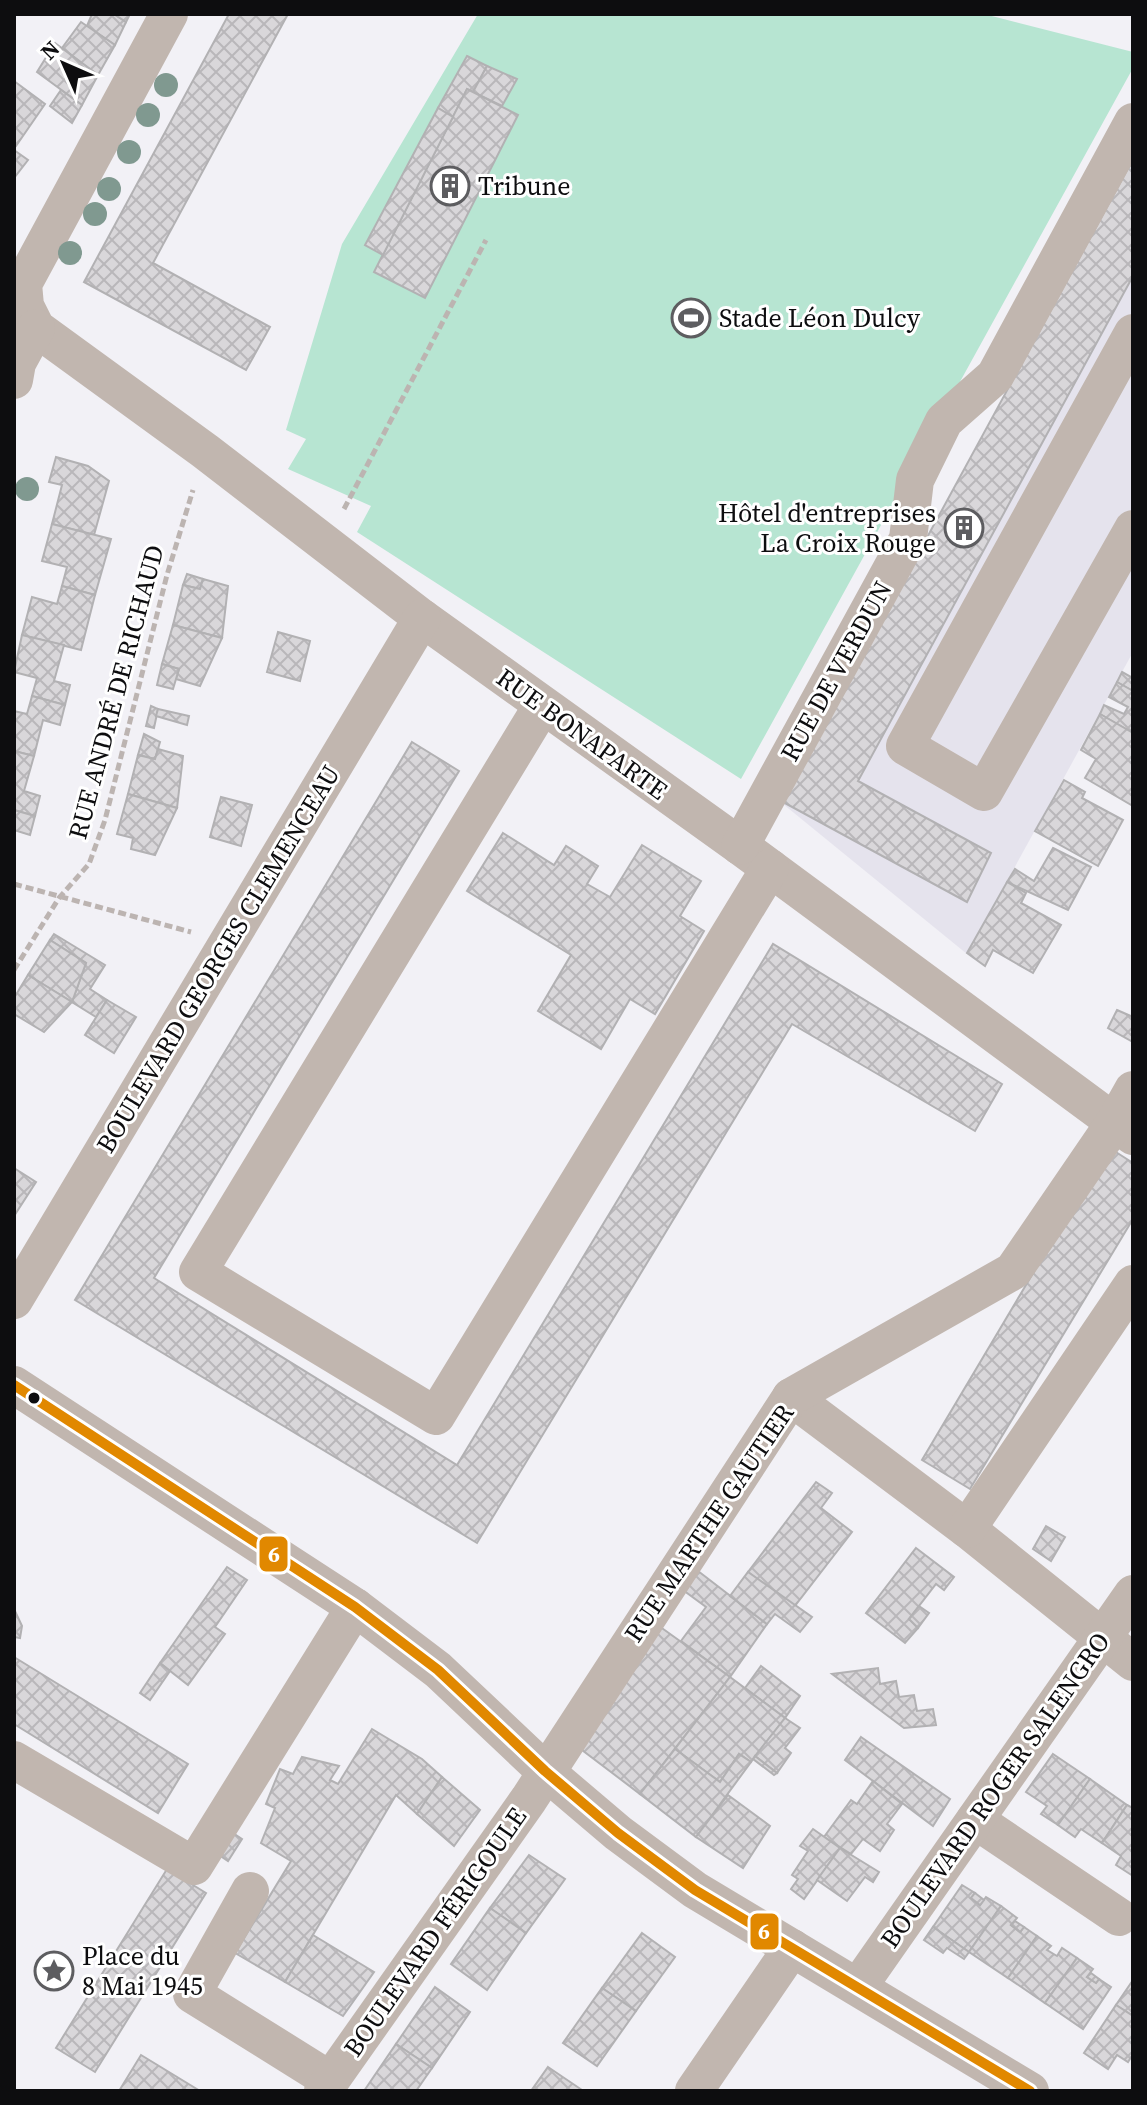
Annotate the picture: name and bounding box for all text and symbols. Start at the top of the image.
north arrow [24,24,104,104]
text: N [34,34,66,66]
building icon: Tribune [429,165,471,207]
place label: Tribune [478,168,571,204]
sports icon: Stade Léon Dulcy [670,297,712,339]
place label: Stade Léon Dulcy [719,300,921,336]
place label: Hôtel d'entreprises La Croix Rouge [718,495,936,561]
building icon: Hôtel d'entreprises La Croix Rouge [943,507,985,549]
street label: RUE ANDRÉ DE RICHAUD [59,541,173,843]
street label: RUE DE VERDUN [772,575,900,767]
street label: RUE BONAPARTE [489,660,675,808]
street label: BOULEVARD GEORGES CLEMENCEAU [88,758,348,1160]
unlabelled marker [26,1390,42,1406]
street label: RUE MARTHE GAUTIER [616,1397,802,1649]
line badge: 6 [258,1535,289,1573]
text: 6 [268,1539,280,1569]
street label: BOULEVARD ROGER SALENGRO [872,1625,1118,1955]
street label: BOULEVARD FÉRIGOULE [335,1800,535,2064]
line badge: 6 [749,1912,780,1951]
text: 6 [758,1916,770,1946]
place label: Place du 8 Mai 1945 [82,1938,203,2004]
place icon: Place du 8 Mai 1945 [33,1950,75,1992]

